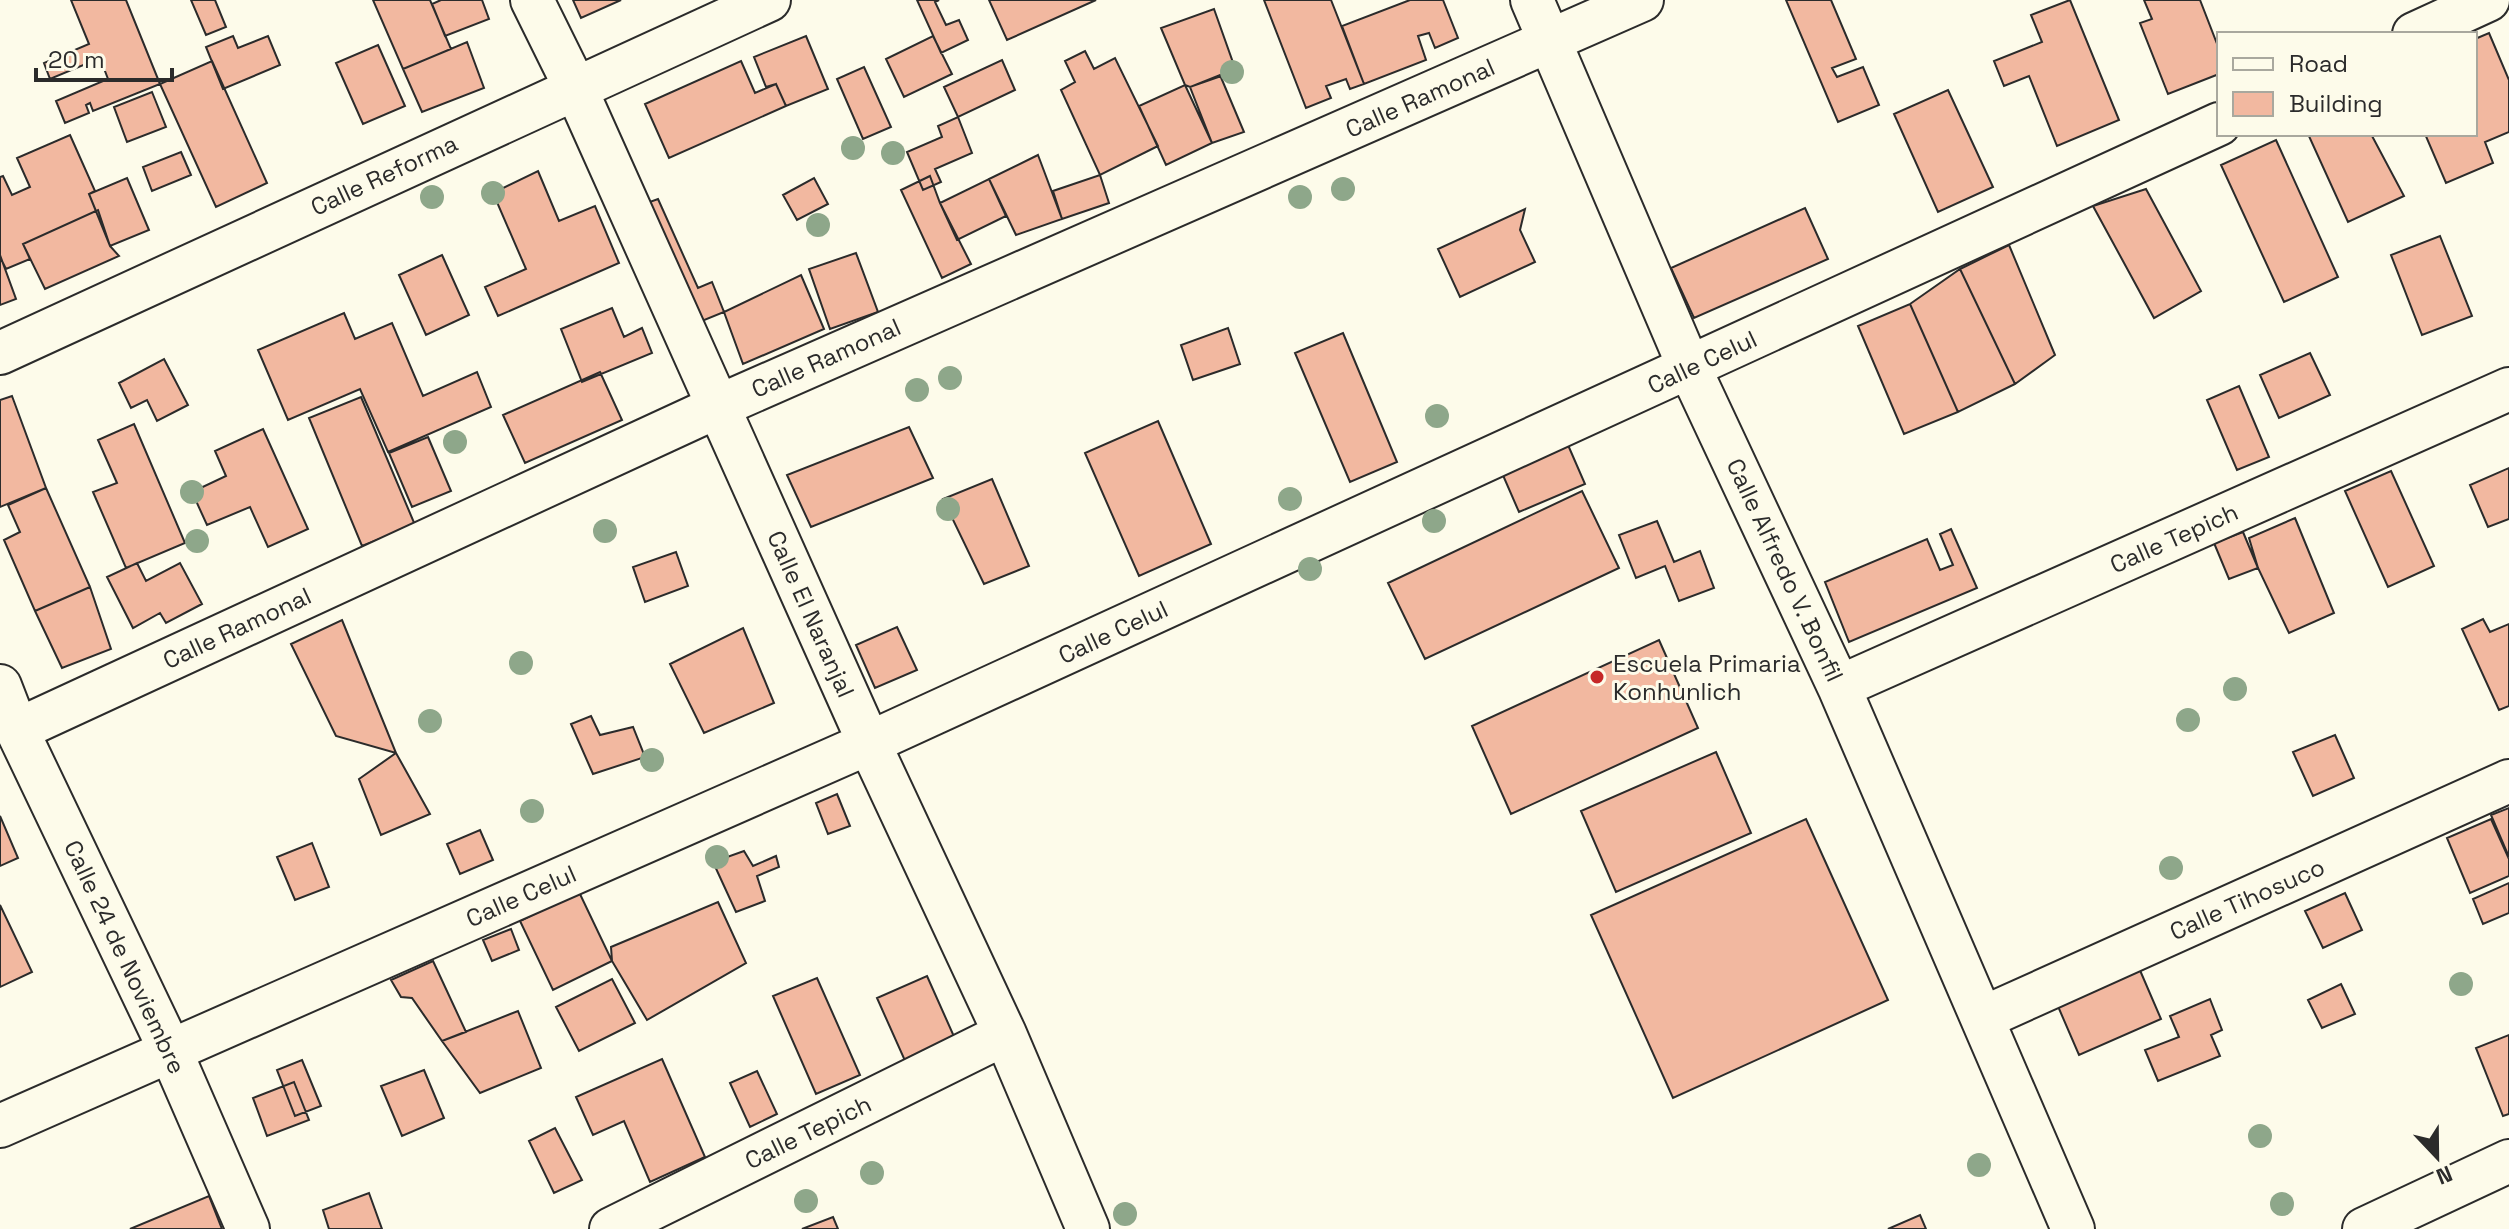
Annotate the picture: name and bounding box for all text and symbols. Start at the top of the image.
scale bar [36,32,172,82]
legend [2217,32,2477,136]
text: 20 m [48,44,105,75]
text: Road [2289,48,2348,79]
street label: Calle Ramonal [1341,51,1499,145]
text: Building [2289,88,2383,119]
street label: Calle Reforma [306,127,463,223]
street label: Calle Ramonal [747,311,905,405]
street label: Calle Celul [1642,323,1762,401]
street label: Calle Alfredo V. Bonfil [1720,453,1850,687]
street label: Calle Tepich [2105,496,2243,580]
street label: Calle El Naranjal [760,526,862,702]
street label: Calle Ramonal [158,580,316,676]
street label: Calle Celul [1053,593,1173,671]
place label: Escuela Primaria Konhunlich [1613,648,1801,707]
marker: Escuela Primaria Konhunlich [1588,668,1606,686]
street label: Calle 24 de Noviembre [57,835,193,1079]
street label: Calle Tihosuco [2165,851,2329,947]
street label: Calle Celul [461,858,581,934]
street label: Calle Tepich [740,1088,876,1176]
north arrow [2397,1117,2477,1197]
text: N [2432,1160,2457,1191]

